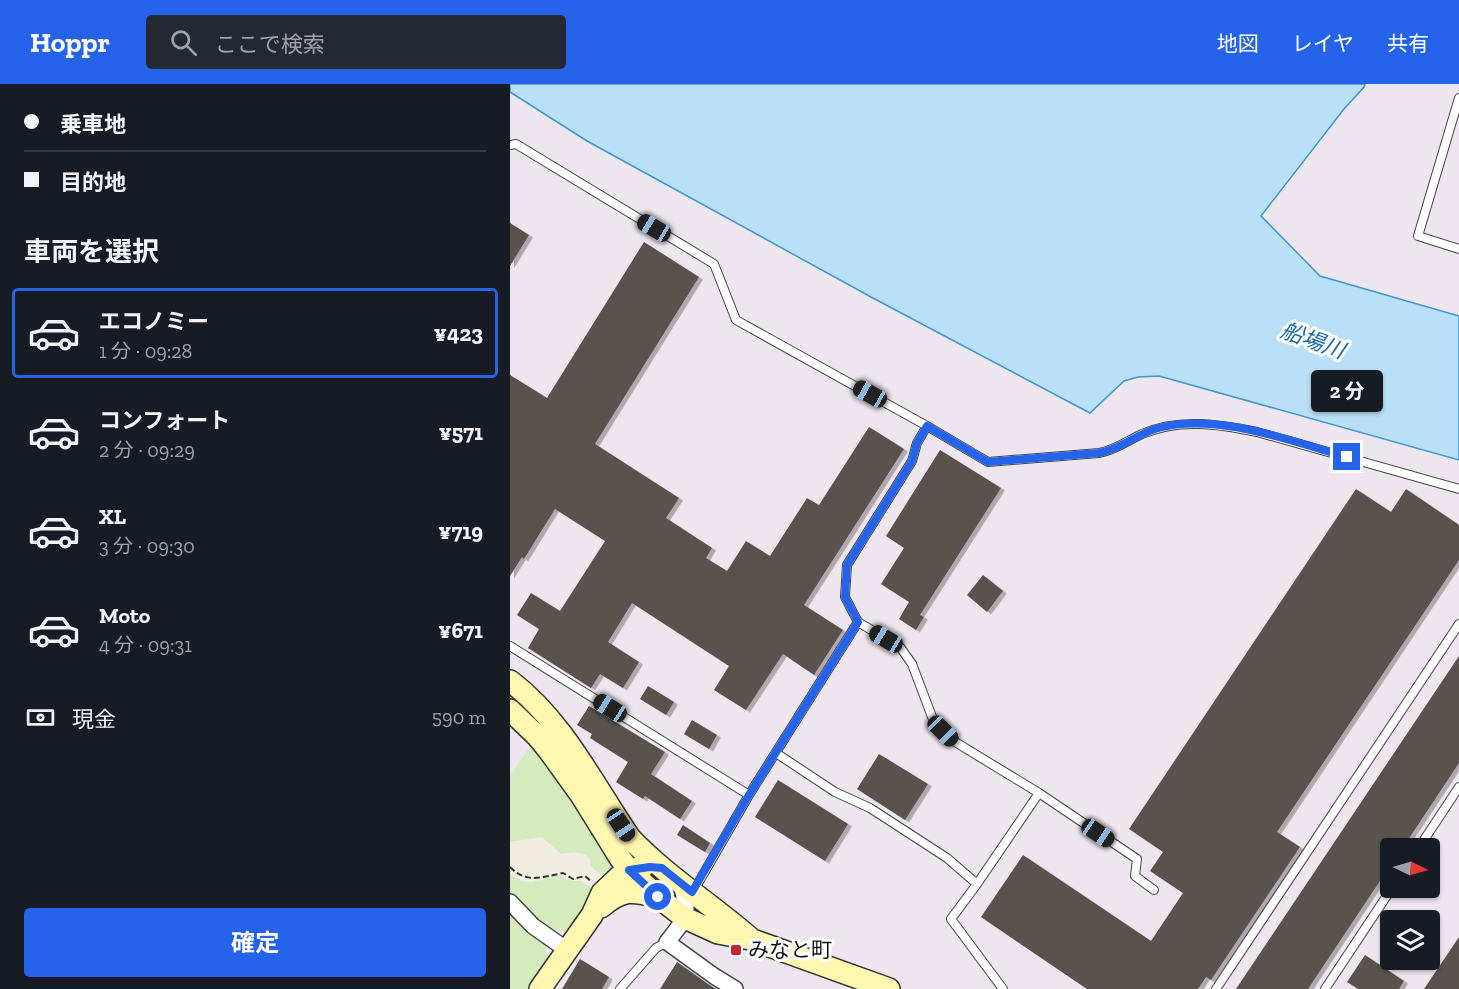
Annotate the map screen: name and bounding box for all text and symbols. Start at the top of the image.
search box [146,15,566,69]
text: Hoppr [30,26,110,59]
icon: search [167,26,200,59]
text: ここで検索 [215,31,325,58]
text: 地図 [1217,31,1259,56]
text: レイヤ [1292,31,1354,56]
text: 共有 [1387,31,1429,56]
text: 乗車地 [60,111,126,138]
text: 目的地 [60,169,126,196]
car [634,211,674,245]
text: 車両を選択 [24,236,159,268]
icon: car [27,306,81,360]
text: エコノミー [99,308,209,335]
water label: 船場川 [1277,316,1350,365]
text: ¥423 [434,320,483,347]
text: 1 分 · 09:28 [99,339,192,363]
callout: 2 分 [1311,370,1383,412]
car [850,377,890,411]
text: 2 分 [1330,379,1364,403]
icon: car [27,405,81,459]
text: コンフォート [99,407,230,434]
text: ¥571 [439,419,483,446]
text: 2 分 · 09:29 [99,438,195,462]
route end [1333,443,1360,470]
text: XL [99,503,126,530]
icon: car [27,504,81,558]
text: ¥719 [438,518,483,545]
text: 3 分 · 09:30 [99,534,195,558]
text: Moto [99,602,150,629]
icon: car [27,603,81,657]
text: ¥671 [438,617,483,644]
car [866,622,906,656]
text: 4 分 · 09:31 [99,633,192,657]
car [590,691,630,725]
icon: cash [24,701,57,734]
text: 590 m [432,705,486,729]
text: 現金 [72,706,116,733]
car [924,712,962,750]
car [603,805,639,845]
car [1078,815,1118,851]
north arrow [1380,838,1440,898]
map controls [1380,838,1440,970]
route start [644,883,671,910]
button: 確定 [24,908,486,977]
button: layers [1380,910,1440,970]
place label: みなと町 [748,937,832,962]
marker: みなと町 [729,943,743,957]

